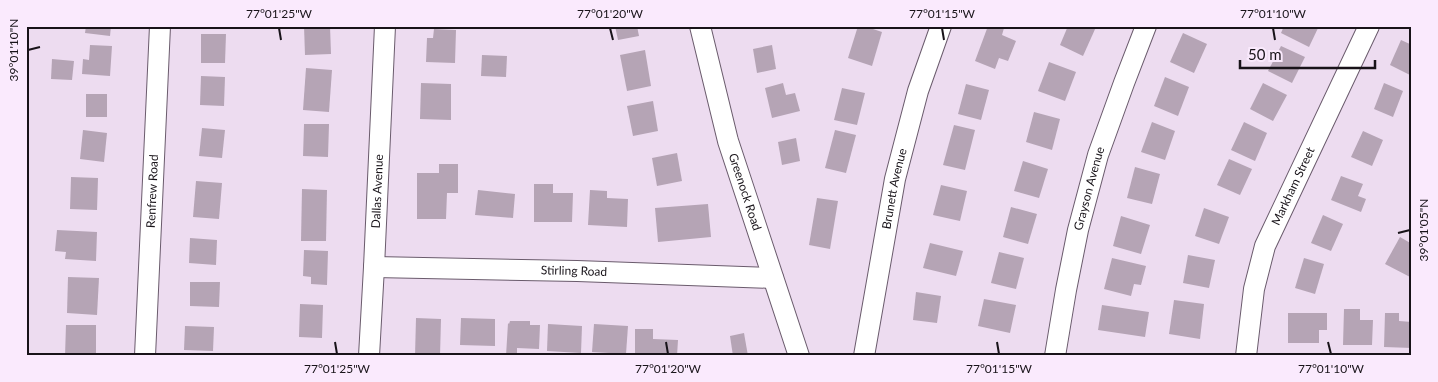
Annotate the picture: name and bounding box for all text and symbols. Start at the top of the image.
text: 77°01'25"W [246,6,313,21]
text: 77°01'20"W [577,6,644,21]
text: 77°01'15"W [909,6,976,21]
text: 77°01'10"W [1240,6,1307,21]
text: 39°01'10"N [6,19,21,81]
scale bar [1240,38,1376,70]
text: 50 m [1248,45,1282,63]
street label: Grayson Avenue [1070,144,1107,232]
street label: Markham Street [1268,144,1318,227]
street label: Brunett Avenue [878,147,910,230]
street label: Greenock Road [726,151,765,232]
street label: Renfrew Road [143,154,161,228]
street label: Dallas Avenue [368,154,386,229]
text: 39°01'05"N [1416,199,1431,261]
street label: Stirling Road [541,262,607,279]
text: 77°01'25"W [304,361,371,376]
text: 77°01'20"W [635,361,702,376]
text: 77°01'15"W [966,361,1033,376]
text: 77°01'10"W [1298,361,1365,376]

